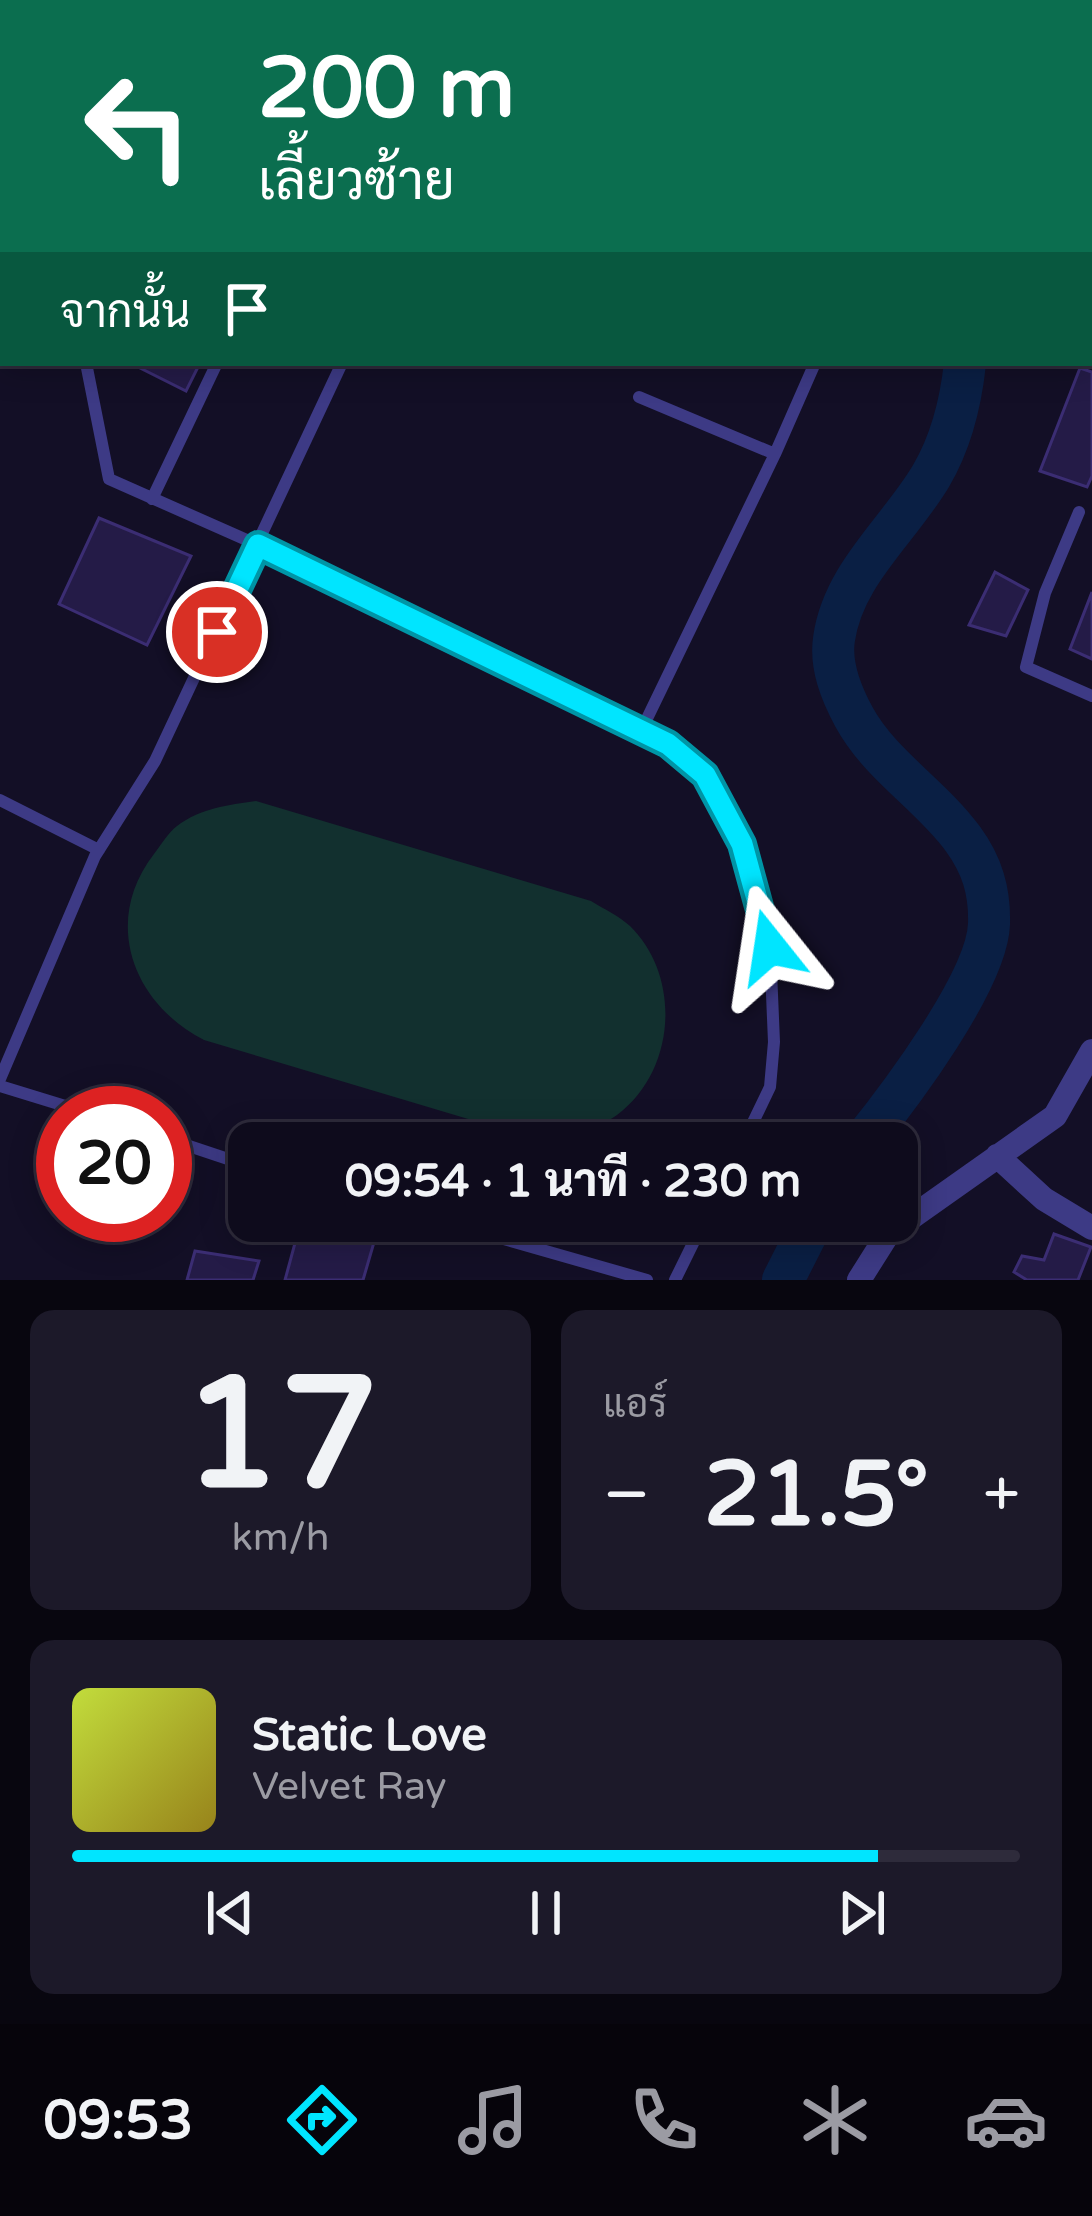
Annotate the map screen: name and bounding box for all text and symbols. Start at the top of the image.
text: 200 m [258,39,515,140]
icon: left [60,48,216,204]
text: เลี้ยวซ้าย [258,149,455,214]
icon: arrive [214,276,280,342]
text: จากนั้น [60,286,190,340]
pin [166,581,268,683]
icon: arrive [184,599,250,665]
position arrow [707,884,833,1010]
speed limit sign: 20 [36,1086,192,1242]
text: 09:54 · 1 นาที · 230 m [345,1155,801,1209]
text: 17 [183,1342,378,1530]
text: แอร์ [603,1381,667,1428]
text: 21.5° [704,1441,929,1550]
text: − [603,1455,650,1535]
text: + [983,1455,1020,1535]
text: km/h [231,1514,330,1561]
text: Static Love [252,1709,487,1763]
text: Velvet Ray [252,1763,447,1810]
icon: previous [197,1880,263,1946]
icon: pause [513,1880,579,1946]
icon: next [829,1880,895,1946]
icon: directions [280,2078,364,2162]
icon: music [451,2078,535,2162]
icon: phone [622,2078,706,2162]
icon: climate [793,2078,877,2162]
icon: car [964,2078,1048,2162]
text: 09:53 [44,2088,193,2153]

